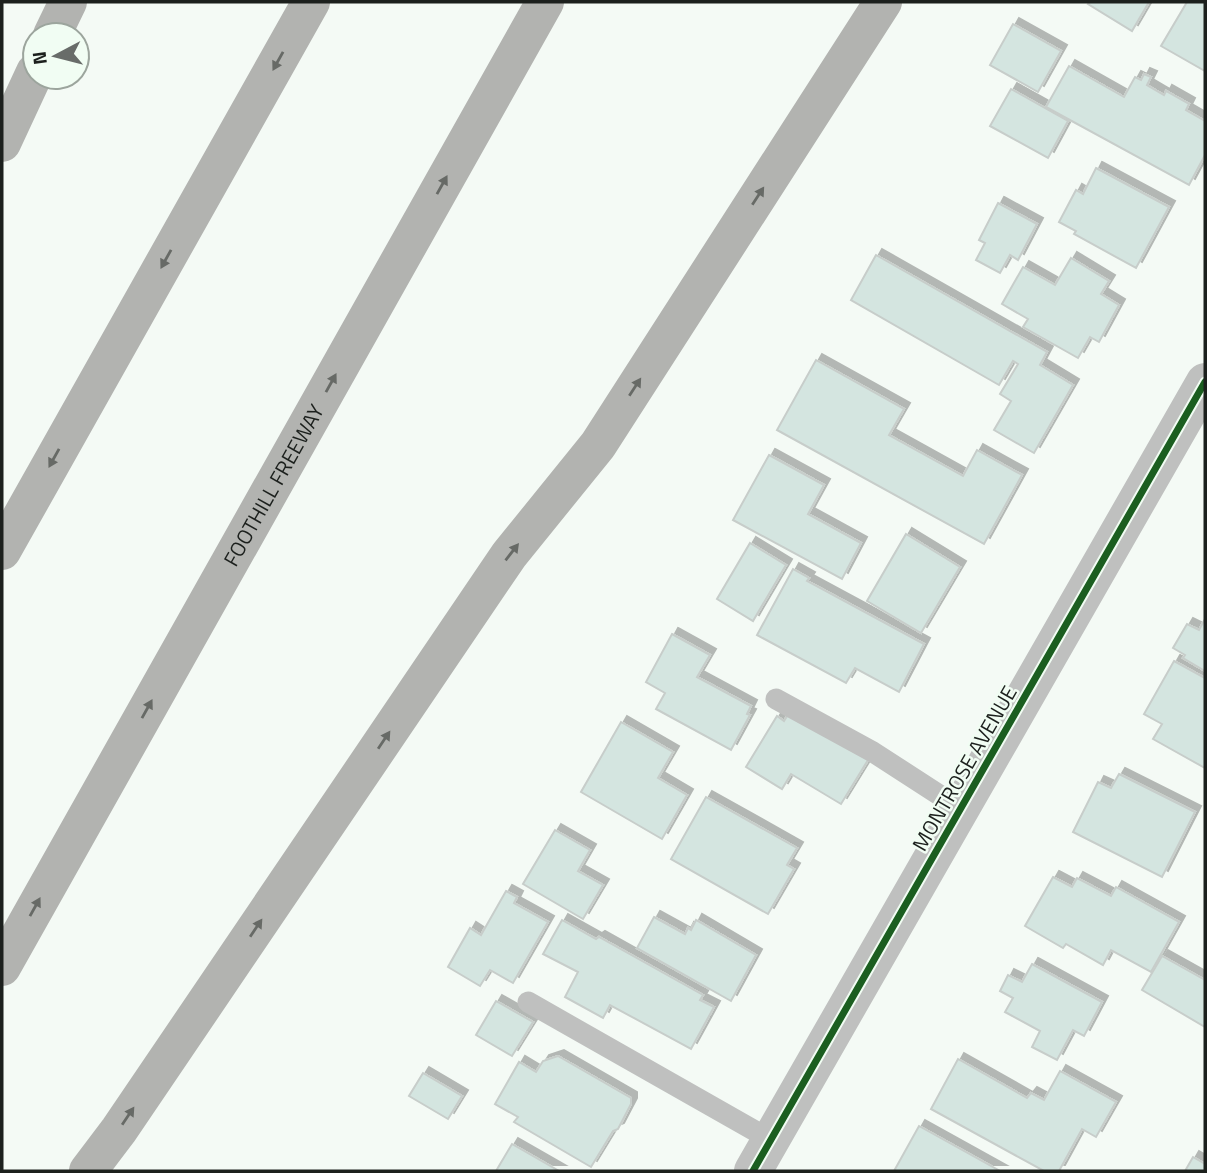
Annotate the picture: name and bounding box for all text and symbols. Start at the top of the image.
north arrow [21,21,91,91]
text: N [23,50,54,66]
one-way arrow [272,52,284,71]
one-way arrow [436,175,448,194]
one-way arrow [752,186,765,206]
one-way arrow [160,250,172,269]
one-way arrow [325,373,337,393]
one-way arrow [629,378,642,397]
street label: FOOTHILL FREEWAY [215,398,332,572]
one-way arrow [48,448,60,467]
one-way arrow [504,543,519,561]
street label: MONTROSE AVENUE [904,679,1024,857]
one-way arrow [141,700,153,719]
one-way arrow [377,730,390,749]
one-way arrow [29,898,41,917]
one-way arrow [249,919,263,937]
one-way arrow [121,1107,135,1125]

